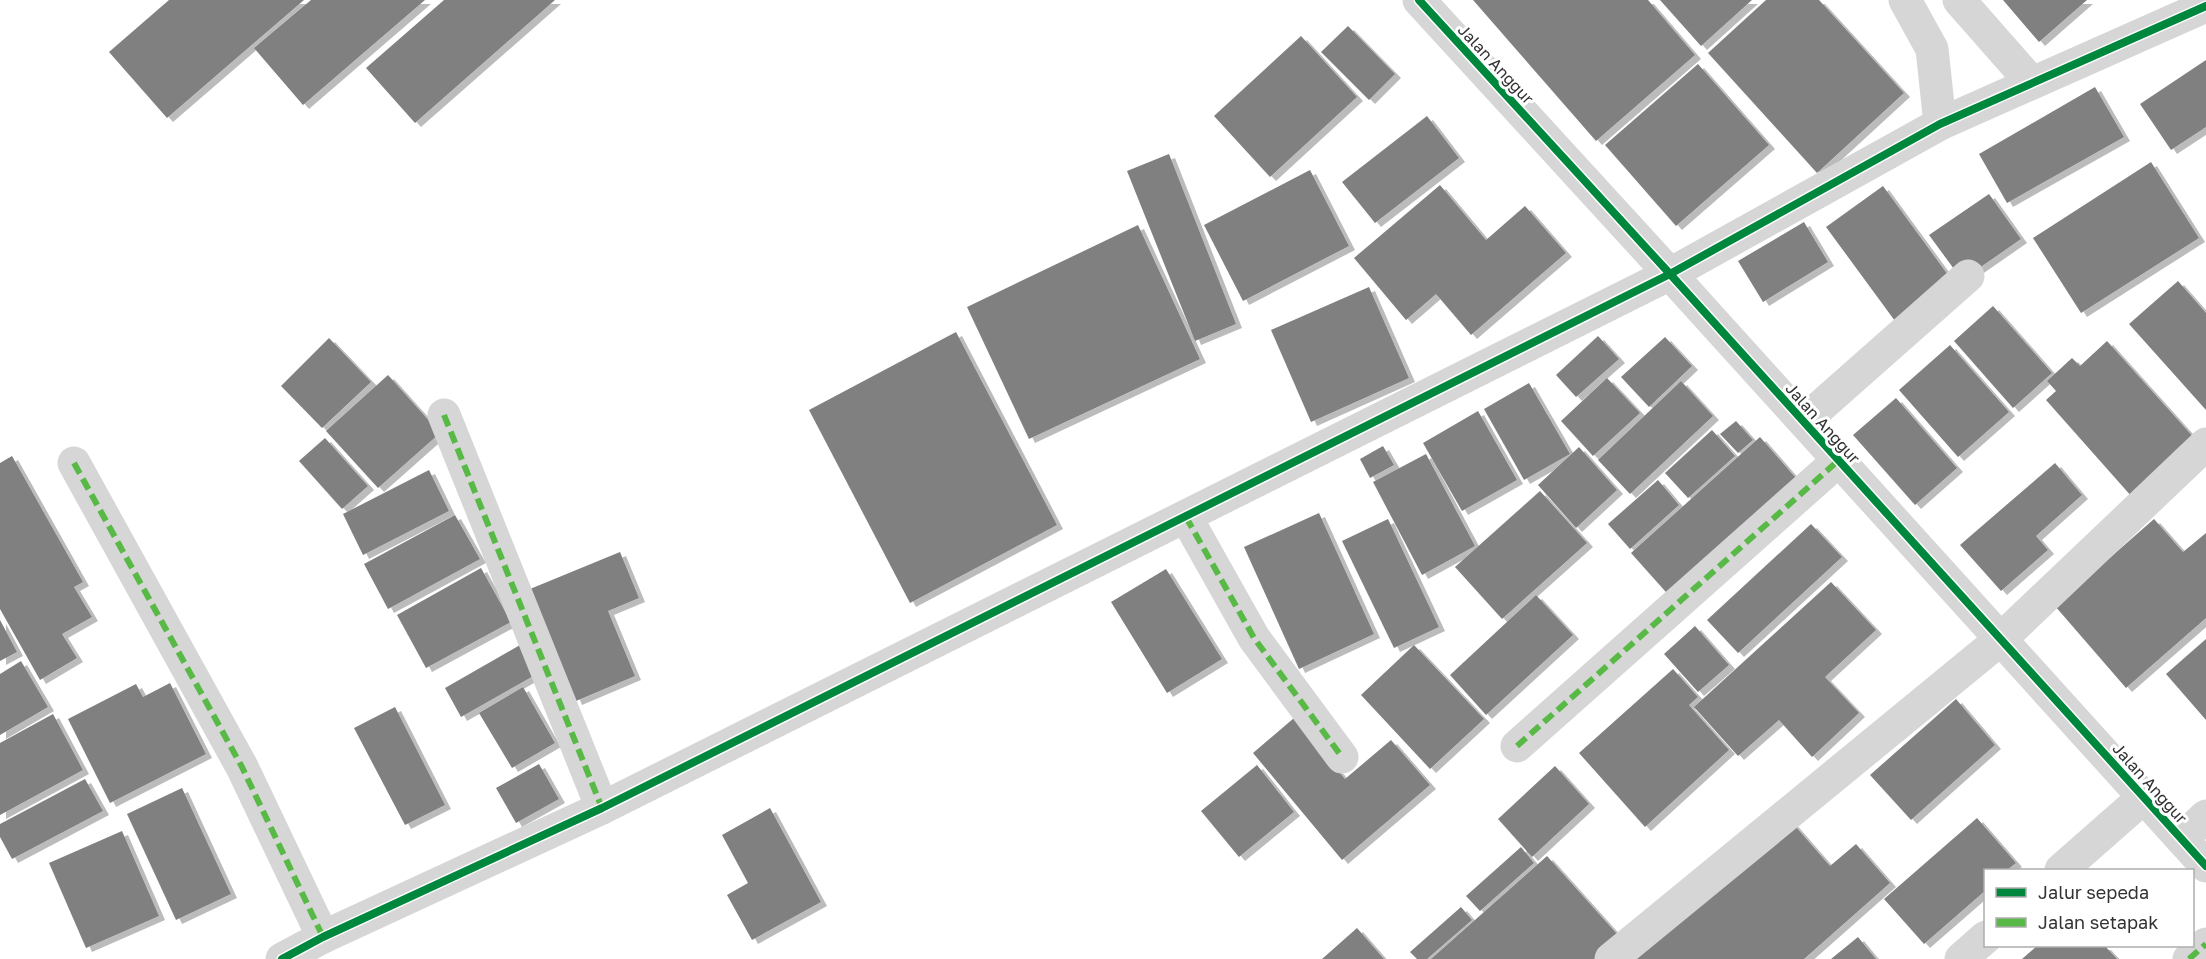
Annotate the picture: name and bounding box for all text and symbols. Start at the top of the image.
street label: Jalan Anggur [1454,20,1538,108]
street label: Jalan Anggur [1781,378,1865,468]
street label: Jalan Anggur [2108,738,2192,828]
legend [1984,869,2194,947]
text: Jalur sepeda [2038,881,2149,903]
text: Jalan setapak [2038,911,2158,933]

